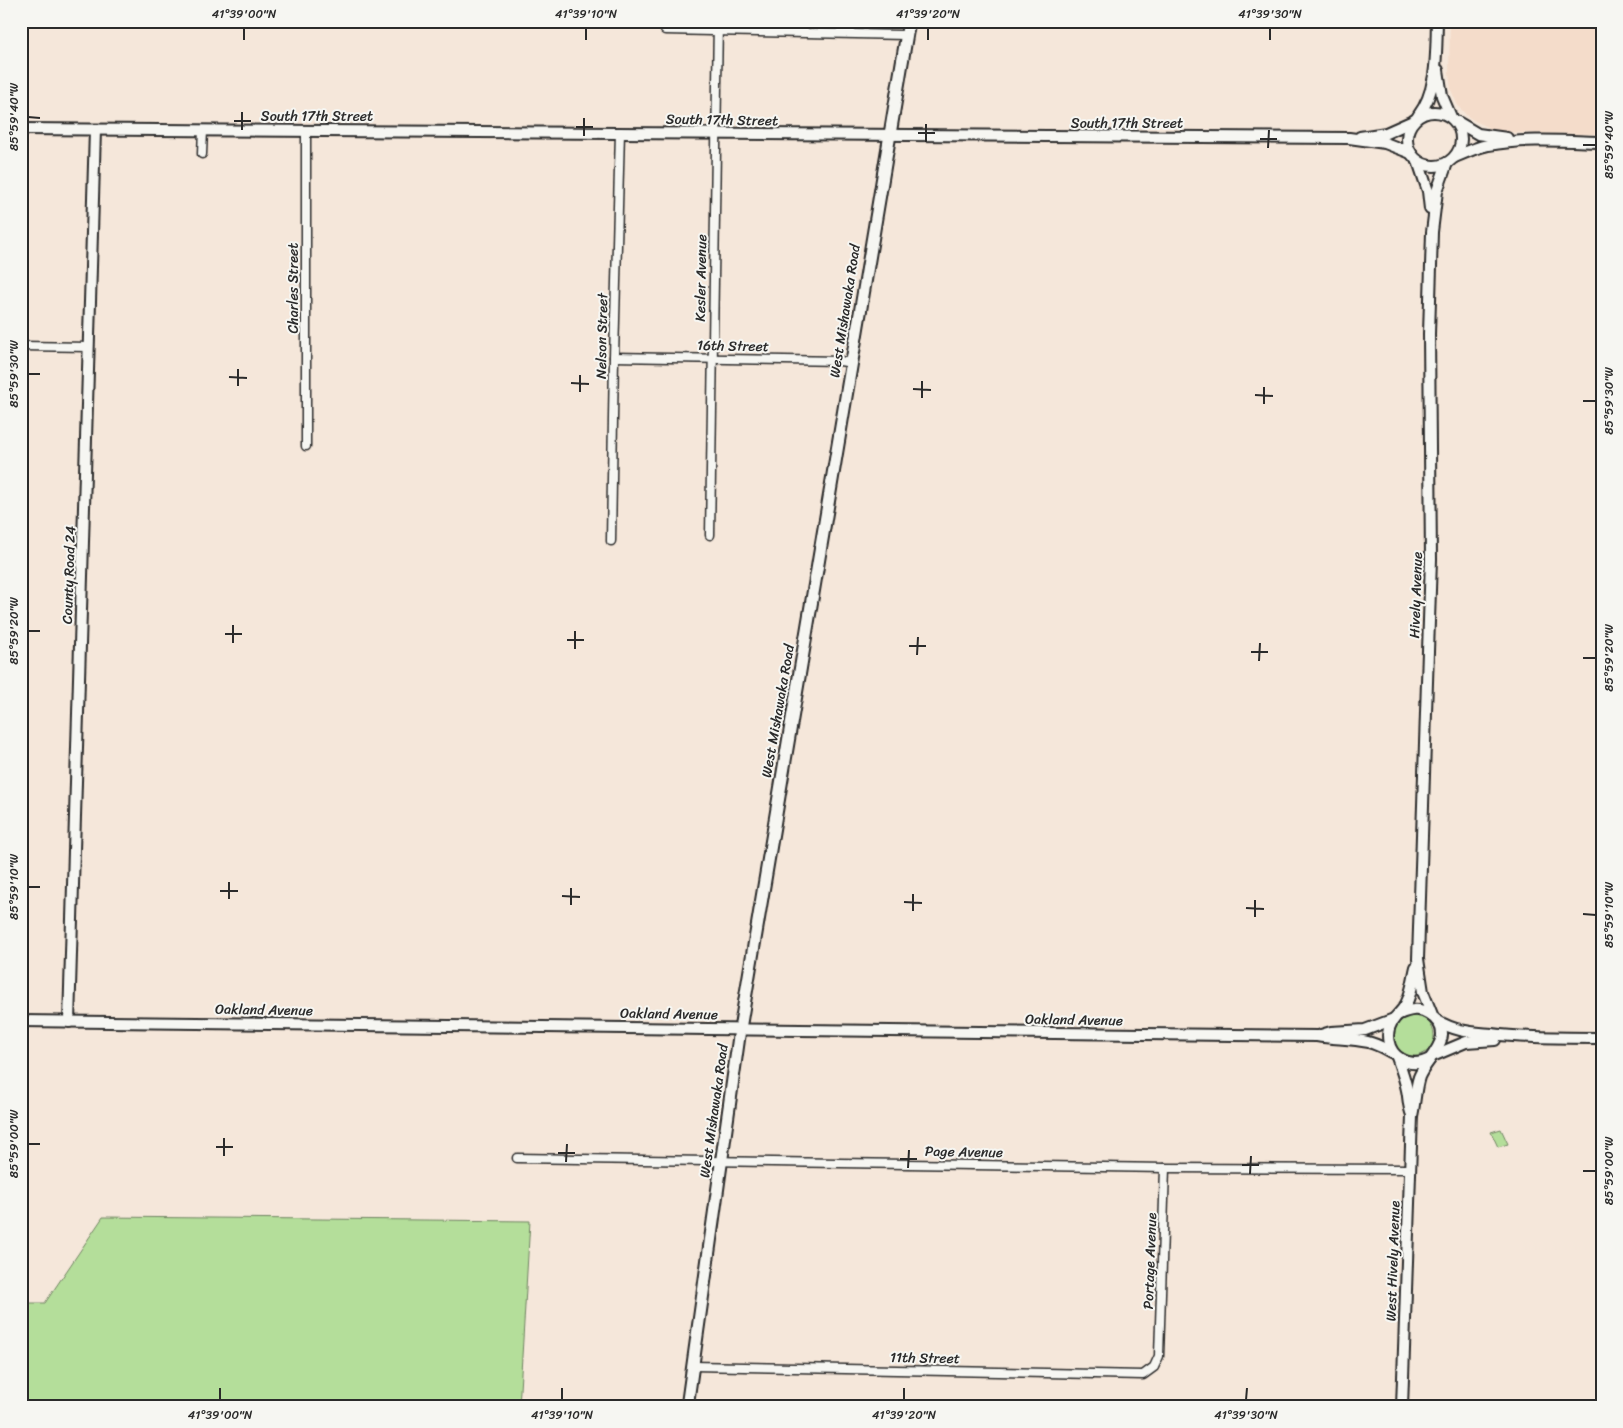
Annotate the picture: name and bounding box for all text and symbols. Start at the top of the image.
text: 41°39'00"N [212,3,277,25]
text: 41°39'10"N [555,3,618,25]
text: 41°39'20"N [896,3,961,25]
text: 41°39'30"N [1238,3,1303,25]
text: 85°59'40"W [3,82,25,151]
street label: South 17th Street [261,104,373,129]
street label: South 17th Street [666,107,778,133]
text: 85°59'40"W [1598,110,1620,179]
street label: South 17th Street [1071,111,1183,136]
street label: Kesler Avenue [688,234,714,322]
street label: West Mishawaka Road [822,241,868,380]
street label: Charles Street [281,243,306,333]
street label: Nelson Street [589,291,615,379]
street label: 16th Street [697,333,769,359]
text: 85°59'30"W [3,340,25,408]
text: 85°59'30"W [1598,367,1620,435]
street label: County Road 24 [55,525,83,624]
street label: Hively Avenue [1402,551,1430,639]
text: 85°59'20"W [3,596,25,665]
text: 85°59'20"W [1598,623,1620,692]
street label: West Mishawaka Road [754,641,802,780]
text: 85°59'10"W [3,853,25,920]
text: 85°59'10"W [1598,881,1620,948]
street label: Oakland Avenue [215,997,313,1023]
street label: Oakland Avenue [620,1001,718,1027]
street label: Oakland Avenue [1025,1007,1123,1033]
street label: West Mishawaka Road [692,1041,736,1179]
text: 85°59'00"W [3,1109,25,1178]
text: 85°59'00"W [1598,1136,1620,1205]
street label: Page Avenue [925,1139,1003,1165]
street label: West Hively Avenue [1378,1200,1408,1322]
street label: Portage Avenue [1136,1212,1164,1310]
street label: 11th Street [890,1345,960,1371]
text: 41°39'00"N [188,1404,253,1426]
text: 41°39'10"N [531,1404,594,1426]
text: 41°39'20"N [872,1404,937,1426]
text: 41°39'30"N [1214,1404,1279,1426]

